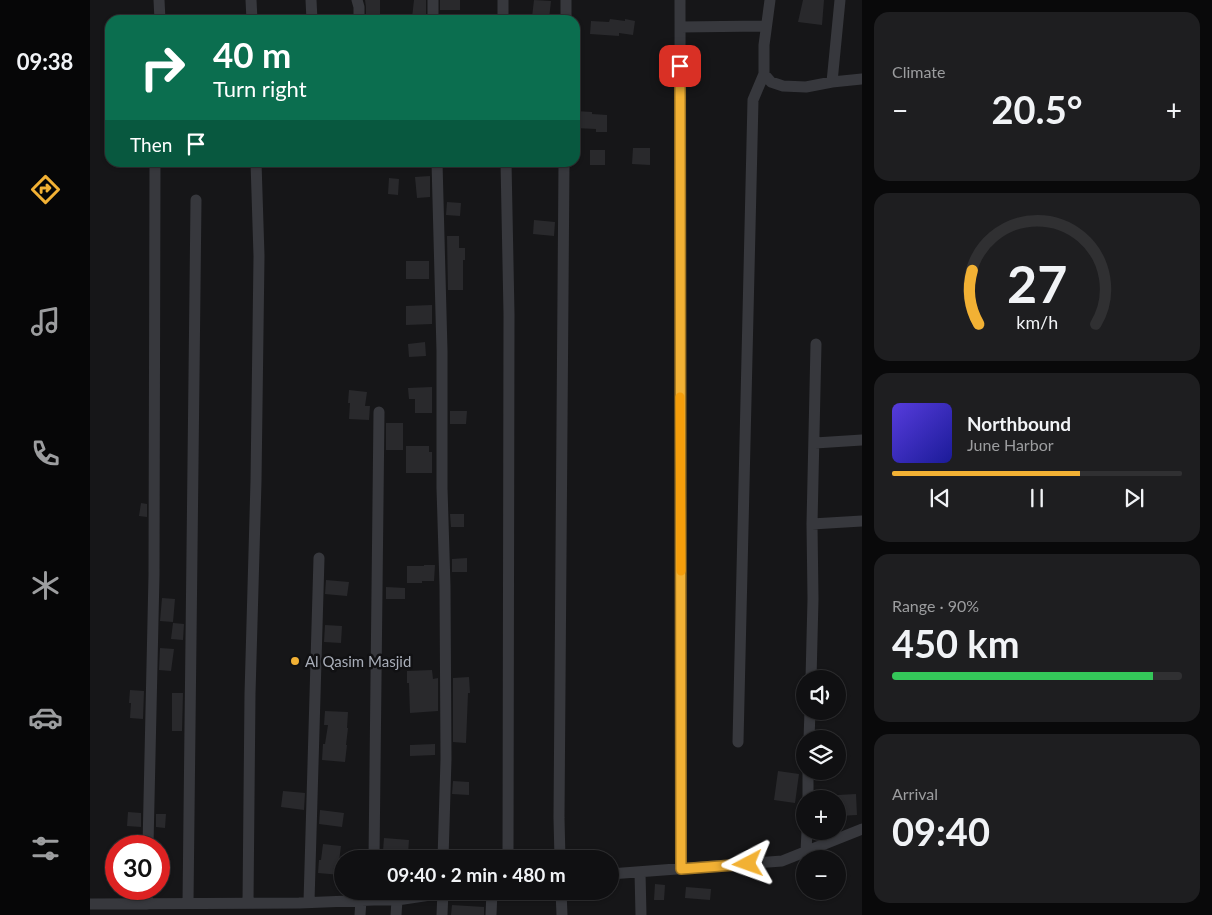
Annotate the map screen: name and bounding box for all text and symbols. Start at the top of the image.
text: 40 m [213,33,291,75]
icon: right [130,35,195,100]
pin [659,45,701,87]
text: 09:38 [17,48,73,75]
icon: arrive [666,52,694,80]
text: Climate [892,62,945,81]
text: Turn right [213,75,307,102]
text: 20.5° [992,86,1082,132]
text: − [892,93,908,127]
text: + [1166,93,1182,127]
icon: arrive [182,130,210,158]
text: Then [130,133,172,156]
icon: directions [28,172,63,207]
text: 27 [1007,252,1067,314]
icon: music [28,304,63,339]
text: km/h [1016,311,1058,333]
text: Northbound [967,412,1071,435]
text: June Harbor [967,435,1054,454]
icon: phone [28,436,63,471]
icon: previous [926,484,954,512]
icon: pause [1023,484,1051,512]
icon: next [1120,484,1148,512]
icon: climate [28,568,63,603]
text: Range · 90% [892,596,979,615]
text: 450 km [892,620,1020,666]
place label: Al Qasim Masjid [305,652,411,670]
marker: Al Qasim Masjid [289,655,301,667]
map controls [796,670,846,900]
button: sound [796,670,846,720]
icon: car [28,700,63,735]
button: layers [796,730,846,780]
text: Arrival [892,784,938,803]
button: + [796,790,846,840]
text: 09:40 [892,808,990,854]
icon: filters [28,831,63,866]
speed limit sign: 30 [105,835,170,900]
position arrow [721,837,773,889]
button: − [796,850,846,900]
text: 09:40 · 2 min · 480 m [387,863,566,886]

